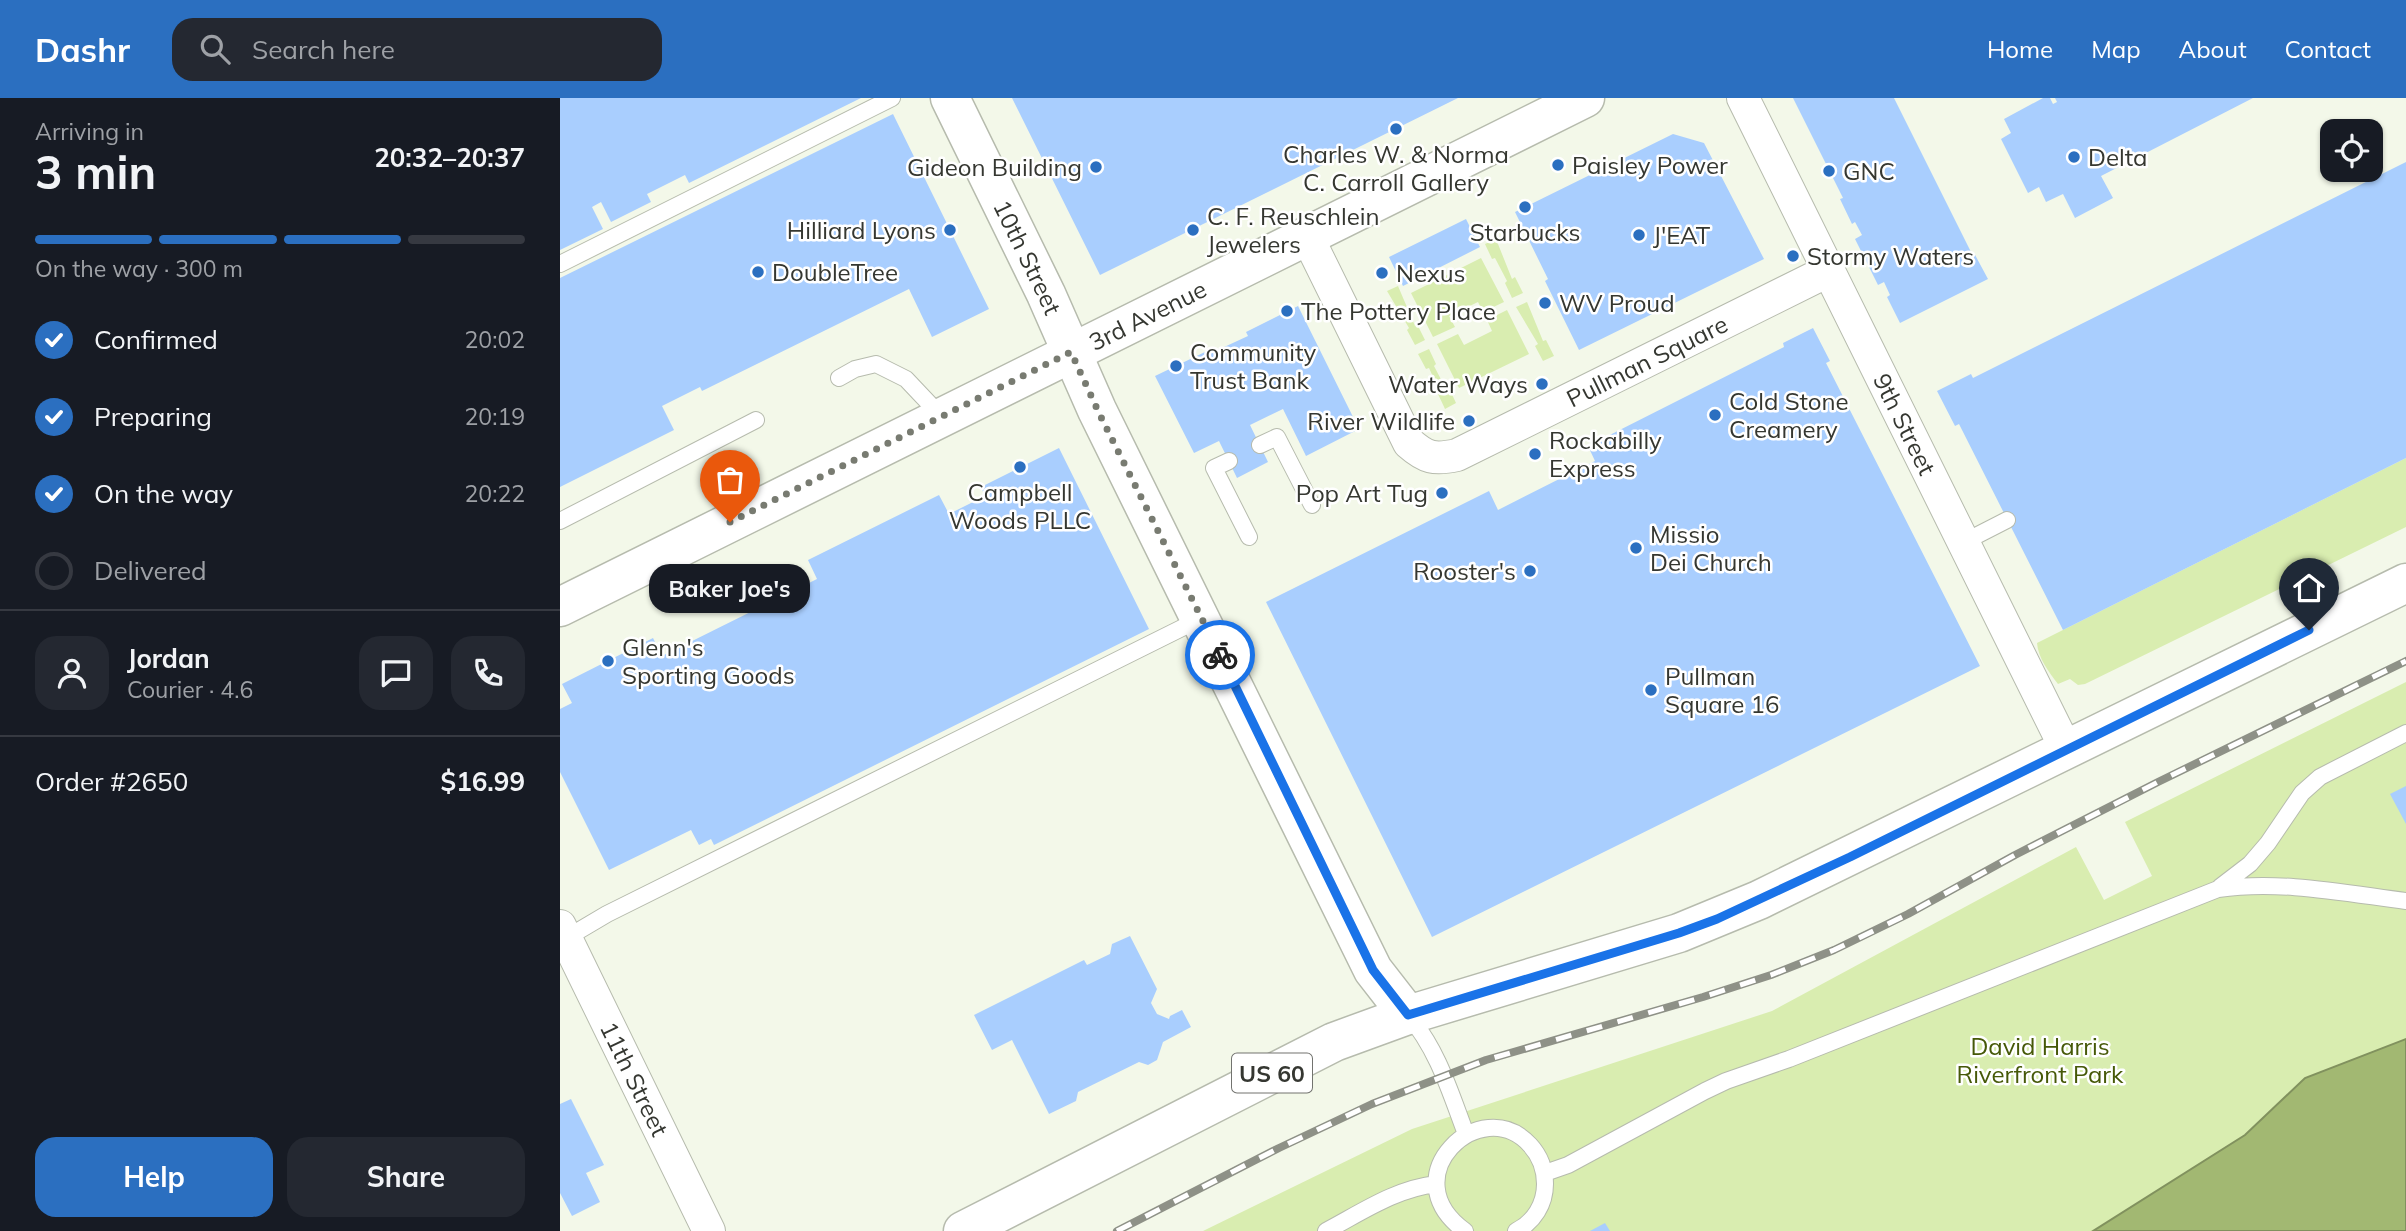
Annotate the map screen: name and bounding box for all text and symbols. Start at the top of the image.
search box [172,18,662,81]
text: Dashr [35,29,130,70]
icon: search [196,30,234,68]
text: Search here [252,33,395,66]
text: Home [1987,34,2053,64]
text: Map [2091,34,2141,64]
text: About [2179,34,2247,64]
text: Contact [2285,34,2371,64]
text: Arriving in [35,117,144,146]
map controls [2320,119,2383,182]
button: locate [2320,119,2383,182]
marker: Charles W. & Norma C. Carroll Gallery [1388,121,1404,137]
place label: Charles W. & Norma C. Carroll Gallery [1283,139,1509,197]
text: 20:32–20:37 [374,141,525,174]
place label: Delta [2088,142,2148,172]
text: 3 min [35,143,156,201]
marker: Delta [2066,149,2082,165]
place label: Paisley Power [1572,150,1728,180]
place label: Gideon Building [907,152,1082,182]
place label: GNC [1843,156,1895,186]
marker: Paisley Power [1550,157,1566,173]
marker: Gideon Building [1088,159,1104,175]
marker: GNC [1821,163,1837,179]
street label: 10th Street [987,195,1068,319]
marker: Starbucks [1517,199,1533,215]
place label: C. F. Reuschlein Jewelers [1207,201,1380,259]
place label: Hilliard Lyons [787,215,936,245]
place label: Starbucks [1470,217,1580,247]
place label: J'EAT [1653,220,1711,250]
marker: Hilliard Lyons [942,222,958,238]
marker: C. F. Reuschlein Jewelers [1185,222,1201,238]
marker: J'EAT [1631,227,1647,243]
place label: Stormy Waters [1807,241,1974,271]
marker: Stormy Waters [1785,248,1801,264]
text: On the way · 300 m [35,254,243,283]
place label: DoubleTree [772,257,898,287]
place label: Nexus [1396,258,1465,288]
marker: DoubleTree [750,264,766,280]
marker: Nexus [1374,265,1390,281]
street label: 3rd Avenue [1084,273,1211,357]
place label: WV Proud [1559,288,1675,318]
marker: WV Proud [1537,295,1553,311]
place label: The Pottery Place [1301,296,1496,326]
marker: The Pottery Place [1279,303,1295,319]
street label: Pullman Square [1561,308,1732,413]
icon: check [35,321,73,359]
text: Confirmed [94,323,218,356]
text: 20:02 [465,325,525,354]
place label: Community Trust Bank [1190,337,1317,395]
marker: Community Trust Bank [1168,358,1184,374]
street label: 9th Street [1867,368,1943,480]
place label: Water Ways [1388,369,1528,399]
marker: Water Ways [1534,376,1550,392]
place label: Cold Stone Creamery [1729,386,1849,444]
icon: check [35,398,73,436]
text: Preparing [94,400,212,433]
text: 20:19 [465,402,525,431]
place label: River Wildlife [1307,406,1455,436]
marker: Cold Stone Creamery [1707,407,1723,423]
marker: River Wildlife [1461,413,1477,429]
place label: Rockabilly Express [1549,425,1662,483]
marker: Rockabilly Express [1527,446,1543,462]
pin [700,450,760,522]
marker: Campbell Woods PLLC [1012,459,1028,475]
icon: bag [711,461,749,499]
icon: check [35,475,73,513]
text: On the way [94,477,233,510]
place label: Campbell Woods PLLC [949,477,1091,535]
place label: Pop Art Tug [1296,478,1428,508]
text: 20:22 [465,479,525,508]
marker: Pop Art Tug [1434,485,1450,501]
place label: Missio Dei Church [1650,519,1772,577]
marker: Missio Dei Church [1628,540,1644,556]
text: Delivered [94,554,207,587]
place label: Rooster's [1413,556,1516,586]
pin [2279,558,2339,630]
marker: Rooster's [1522,563,1538,579]
callout: Baker Joe's [650,564,810,613]
icon: home [2290,569,2328,607]
text: Baker Joe's [668,574,791,603]
courier [1185,620,1255,690]
place label: Glenn's Sporting Goods [622,632,795,690]
button: person [35,636,109,710]
button: chat [359,636,433,710]
button: phone [451,636,525,710]
icon: bike [1201,636,1239,674]
text: Jordan [127,642,210,675]
marker: Glenn's Sporting Goods [600,653,616,669]
place label: Pullman Square 16 [1665,661,1779,719]
text: Courier · 4.6 [127,675,253,704]
marker: Pullman Square 16 [1643,682,1659,698]
text: Order #2650 [35,765,188,798]
text: $16.99 [441,765,525,798]
street label: 11th Street [594,1016,675,1141]
park label: David Harris Riverfront Park [1957,1031,2124,1089]
road number: US 60 [1232,1054,1312,1092]
button: Help [35,1137,273,1217]
button: Share [287,1137,525,1217]

